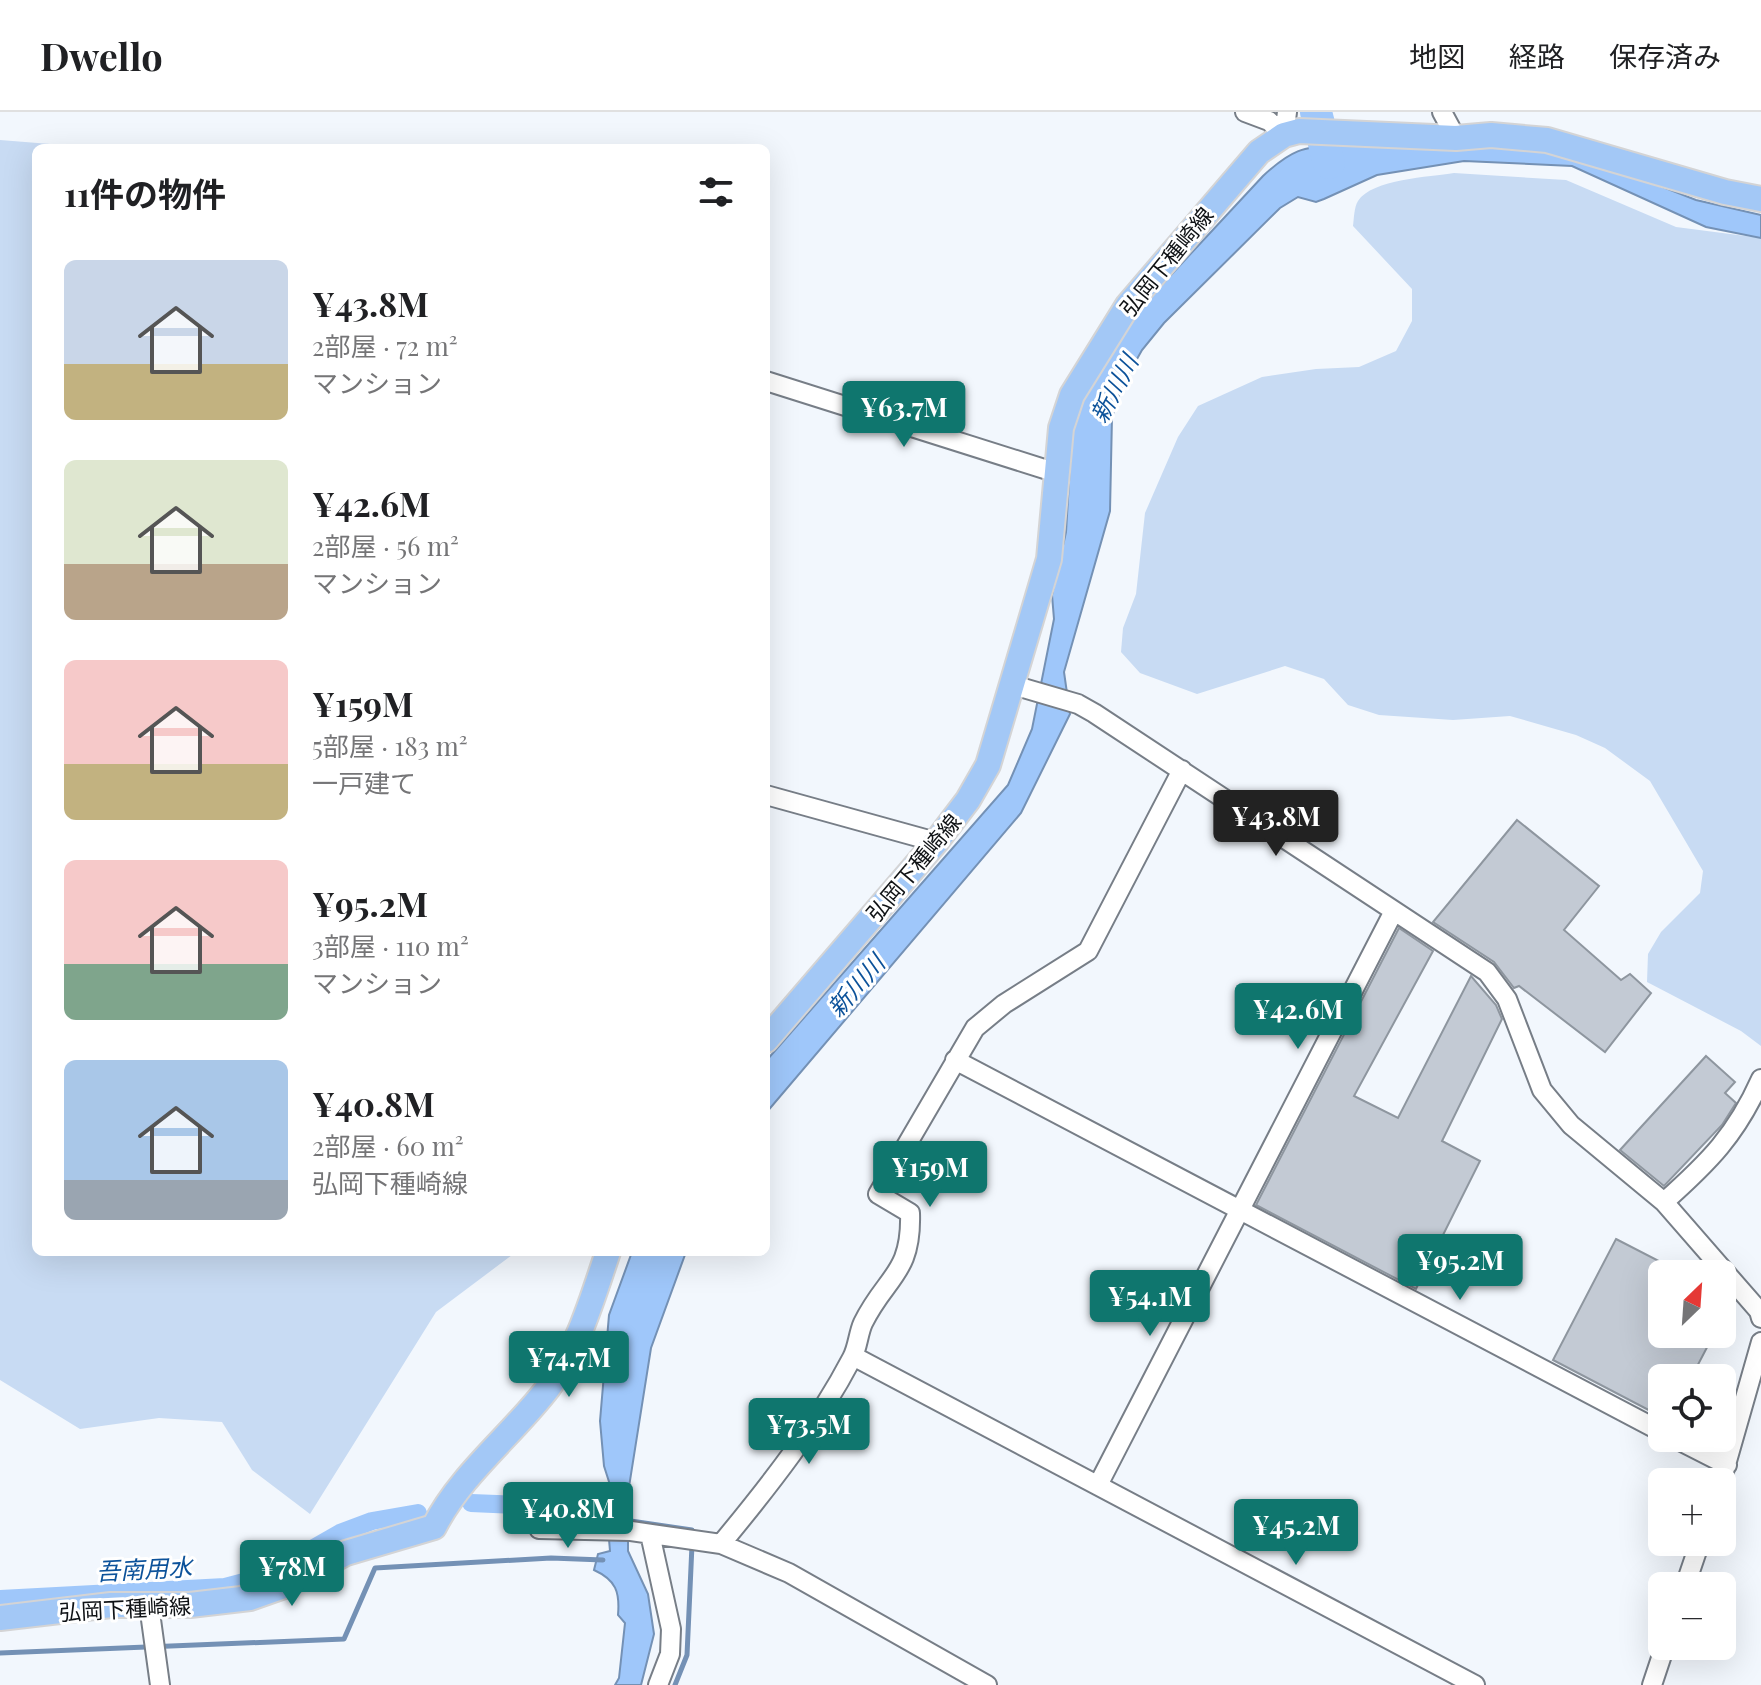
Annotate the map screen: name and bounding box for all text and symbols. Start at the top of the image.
text: Dwello [40,30,163,81]
text: 地図 [1409,37,1465,74]
text: 経路 [1509,37,1565,74]
text: 保存済み [1609,37,1721,74]
text: 11件の物件 [64,170,226,216]
icon: filters [694,170,738,214]
street label: 弘岡下種崎線 [1113,200,1219,322]
text: ¥43.8M [312,280,429,326]
icon: home [128,292,224,388]
text: 2部屋 · 72 m² [312,328,458,363]
water label: 新川川 [1082,346,1145,427]
text: マンション [312,365,442,400]
pin: ¥63.7M [839,381,969,449]
text: ¥63.7M [860,389,948,424]
text: ¥42.6M [312,480,431,526]
icon: home [128,492,224,588]
text: 2部屋 · 56 m² [312,528,459,563]
text: マンション [312,565,442,600]
text: ¥159M [312,680,414,726]
icon: home [128,692,224,788]
text: 5部屋 · 183 m² [312,728,468,763]
text: 一戸建て [312,765,416,800]
pin: ¥43.8M [1211,790,1341,858]
text: ¥43.8M [1231,798,1321,833]
street label: 弘岡下種崎線 [859,807,967,927]
text: ¥95.2M [312,880,428,926]
icon: home [128,892,224,988]
text: 3部屋 · 110 m² [312,928,469,963]
water label: 新川川 [819,945,893,1023]
text: マンション [312,965,442,1000]
pin: ¥42.6M [1233,983,1363,1051]
text: ¥42.6M [1253,991,1343,1026]
text: ¥40.8M [312,1080,435,1126]
icon: home [128,1092,224,1188]
text: 2部屋 · 60 m² [312,1128,464,1163]
pin: ¥159M [874,1141,986,1209]
text: ¥159M [891,1149,969,1184]
text: 弘岡下種崎線 [312,1165,468,1200]
pin: ¥95.2M [1395,1234,1525,1302]
text: ¥95.2M [1416,1242,1504,1277]
north arrow [1648,1260,1736,1348]
map controls [1648,1260,1736,1660]
pin: ¥54.1M [1085,1270,1215,1338]
text: ¥54.1M [1108,1278,1192,1313]
pin: ¥74.7M [504,1331,634,1399]
text: ¥74.7M [527,1339,611,1374]
button: locate [1648,1364,1736,1452]
pin: ¥73.5M [744,1398,874,1466]
text: ¥73.5M [767,1406,851,1441]
button: + [1648,1468,1736,1556]
pin: ¥40.8M [503,1482,633,1550]
text: ¥40.8M [521,1490,615,1525]
pin: ¥45.2M [1231,1499,1361,1567]
text: ¥45.2M [1252,1507,1340,1542]
pin: ¥78M [245,1540,339,1608]
text: ¥78M [258,1548,326,1583]
water label: 吾南用水 [95,1549,196,1586]
button: − [1648,1572,1736,1660]
street label: 弘岡下種崎線 [58,1590,192,1626]

